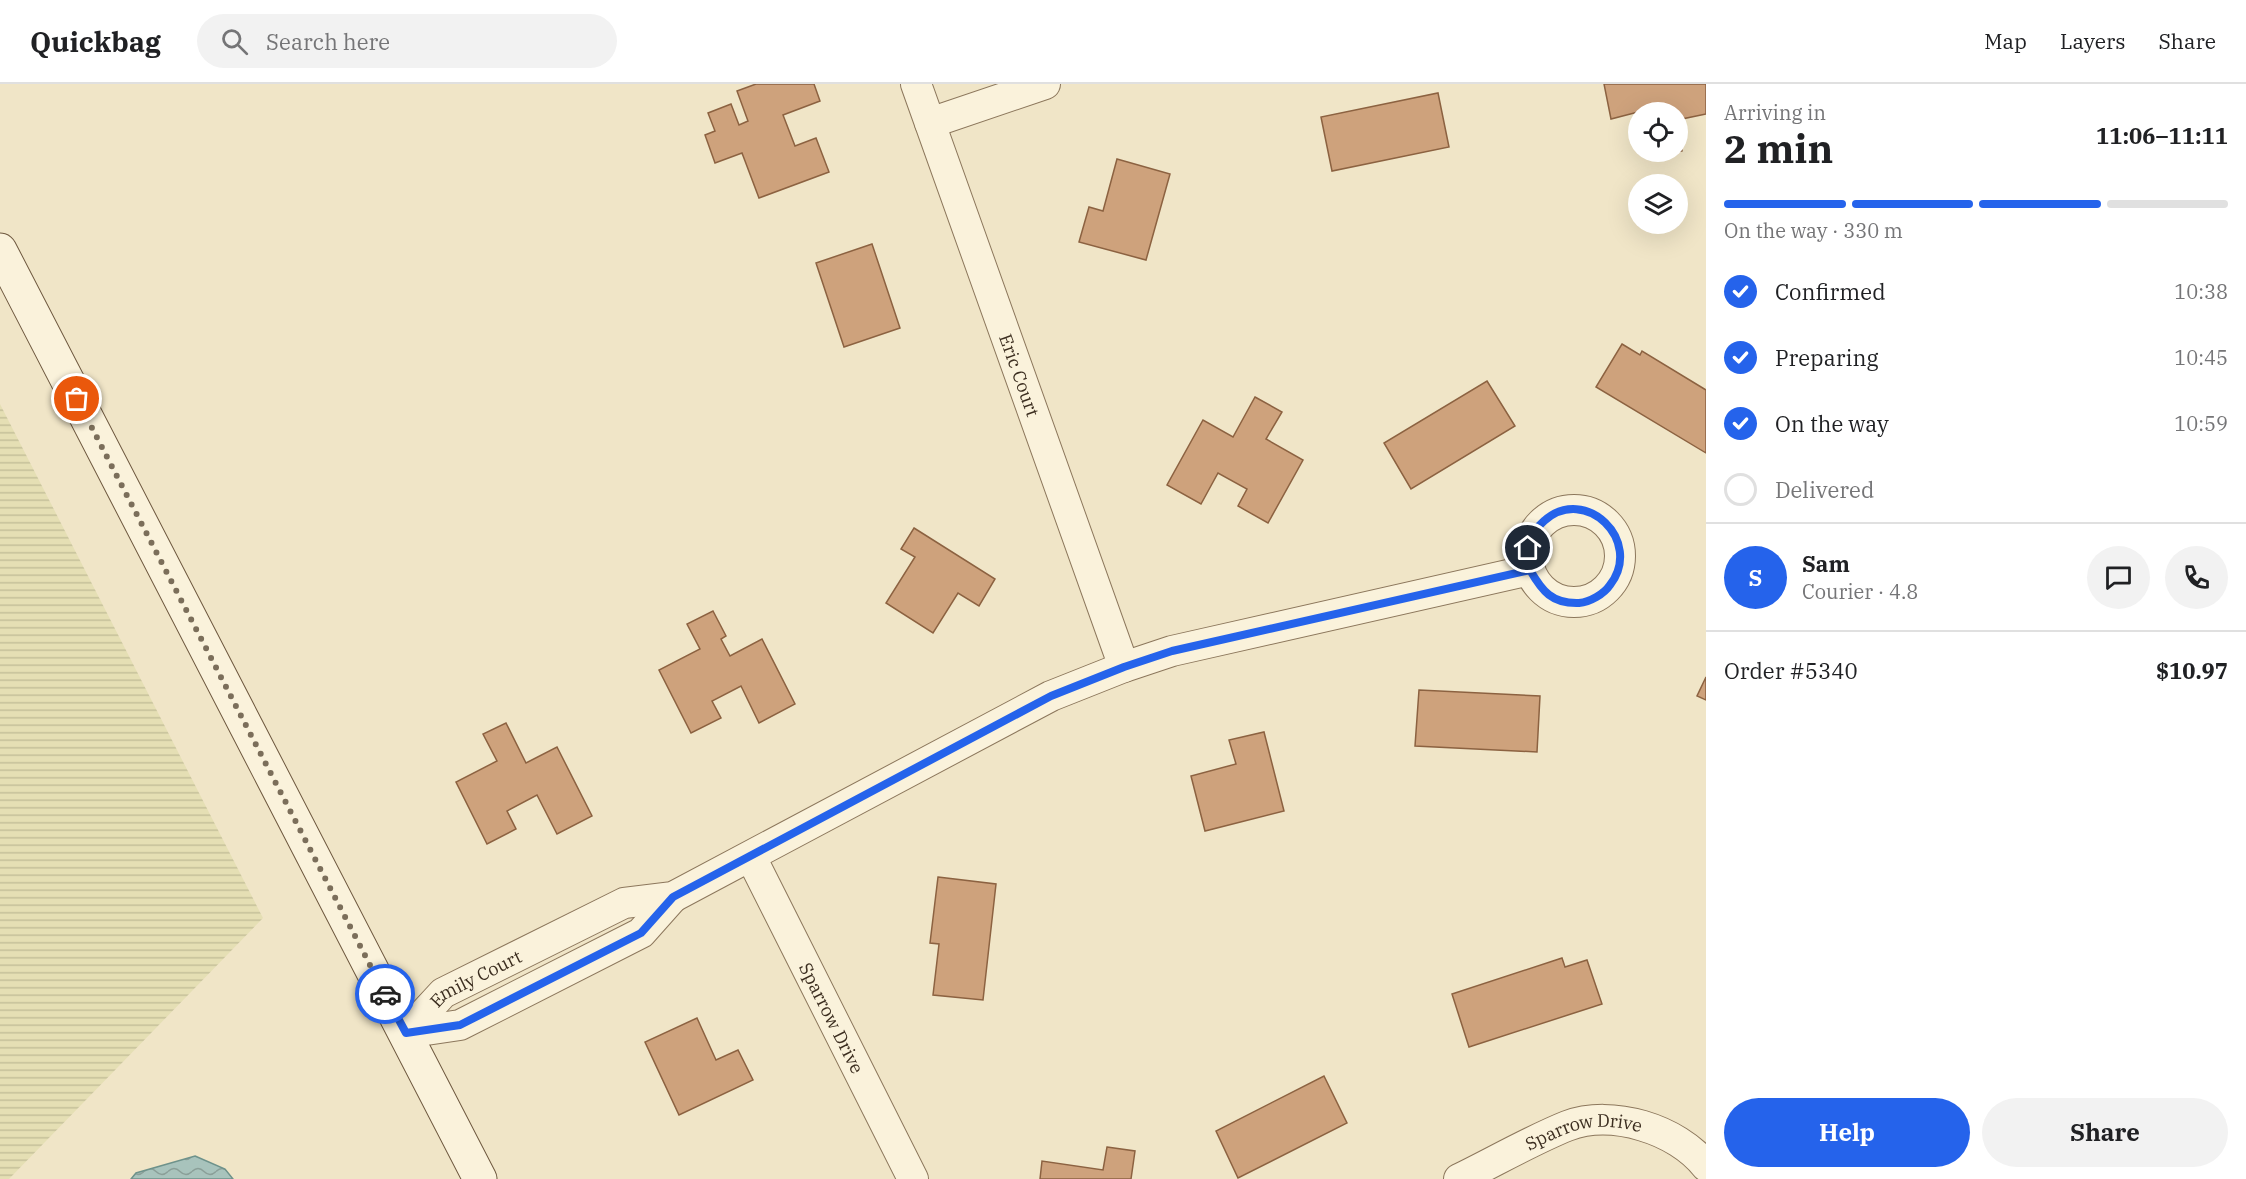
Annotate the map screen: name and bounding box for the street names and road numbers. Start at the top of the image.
street label: Eric Court [995,331,1045,419]
street label: Emily Court [424,944,525,1012]
street label: Sparrow Drive [794,958,869,1077]
street label: Sparrow Drive [1521,1108,1645,1155]

